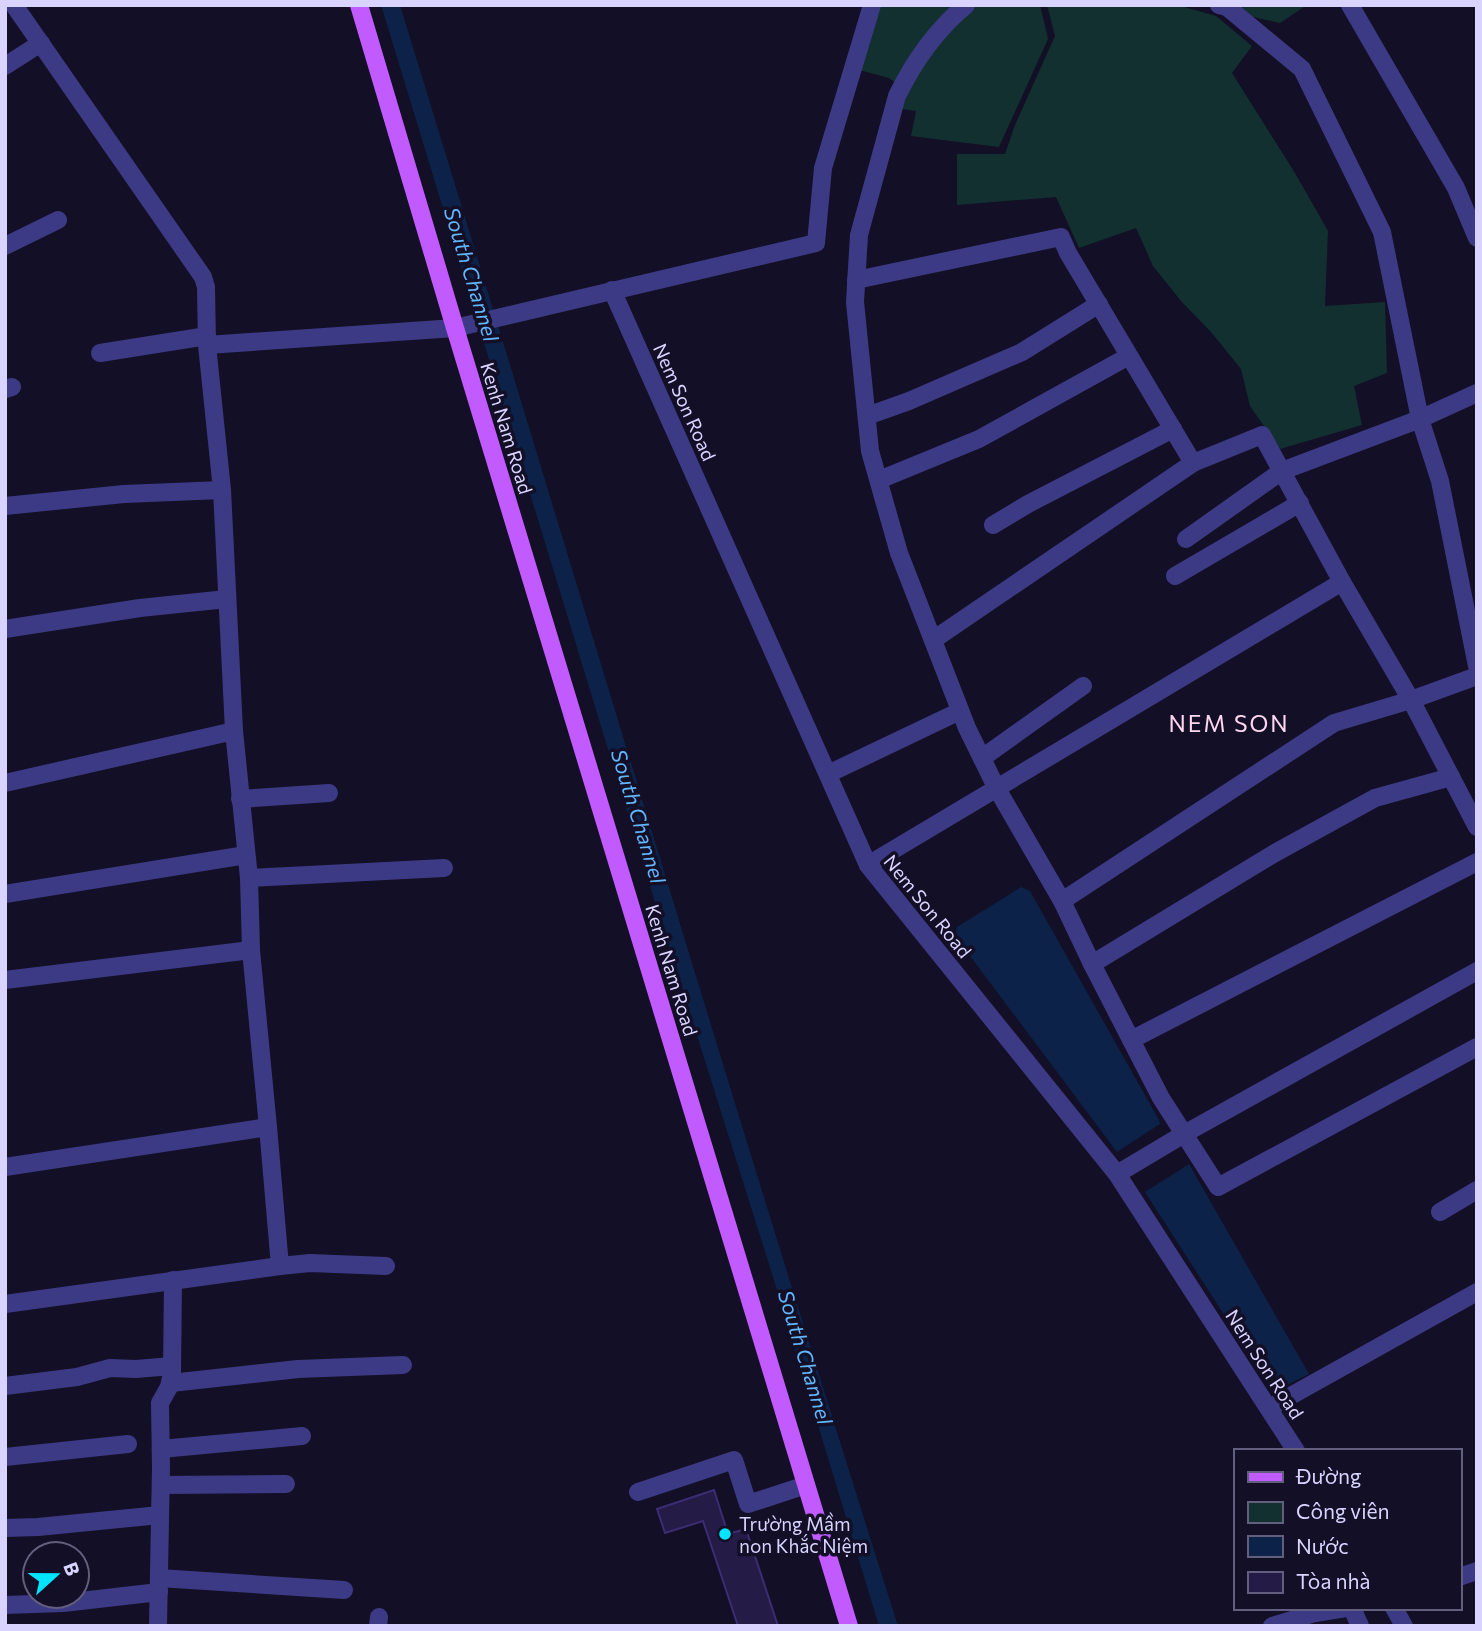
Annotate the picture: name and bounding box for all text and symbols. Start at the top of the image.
water label: South Channel [440,204,504,345]
street label: Nem Son Road [649,340,721,464]
street label: Kenh Nam Road [476,359,538,497]
district label: NEM SON [1168,709,1290,737]
water label: South Channel [607,746,671,887]
street label: Nem Son Road [879,850,977,962]
street label: Kenh Nam Road [641,901,703,1039]
water label: South Channel [774,1287,838,1428]
street label: Nem Son Road [1221,1305,1309,1423]
legend [1234,1449,1461,1610]
text: Đường [1295,1463,1361,1488]
text: Công viên [1296,1498,1390,1523]
place label: Trường Mầm non Khắc Niệm [739,1512,868,1557]
marker: Trường Mầm non Khắc Niệm [717,1526,733,1542]
text: Nước [1296,1533,1349,1558]
north arrow [21,1540,91,1610]
text: B [59,1559,85,1579]
text: Tòa nhà [1296,1568,1370,1593]

